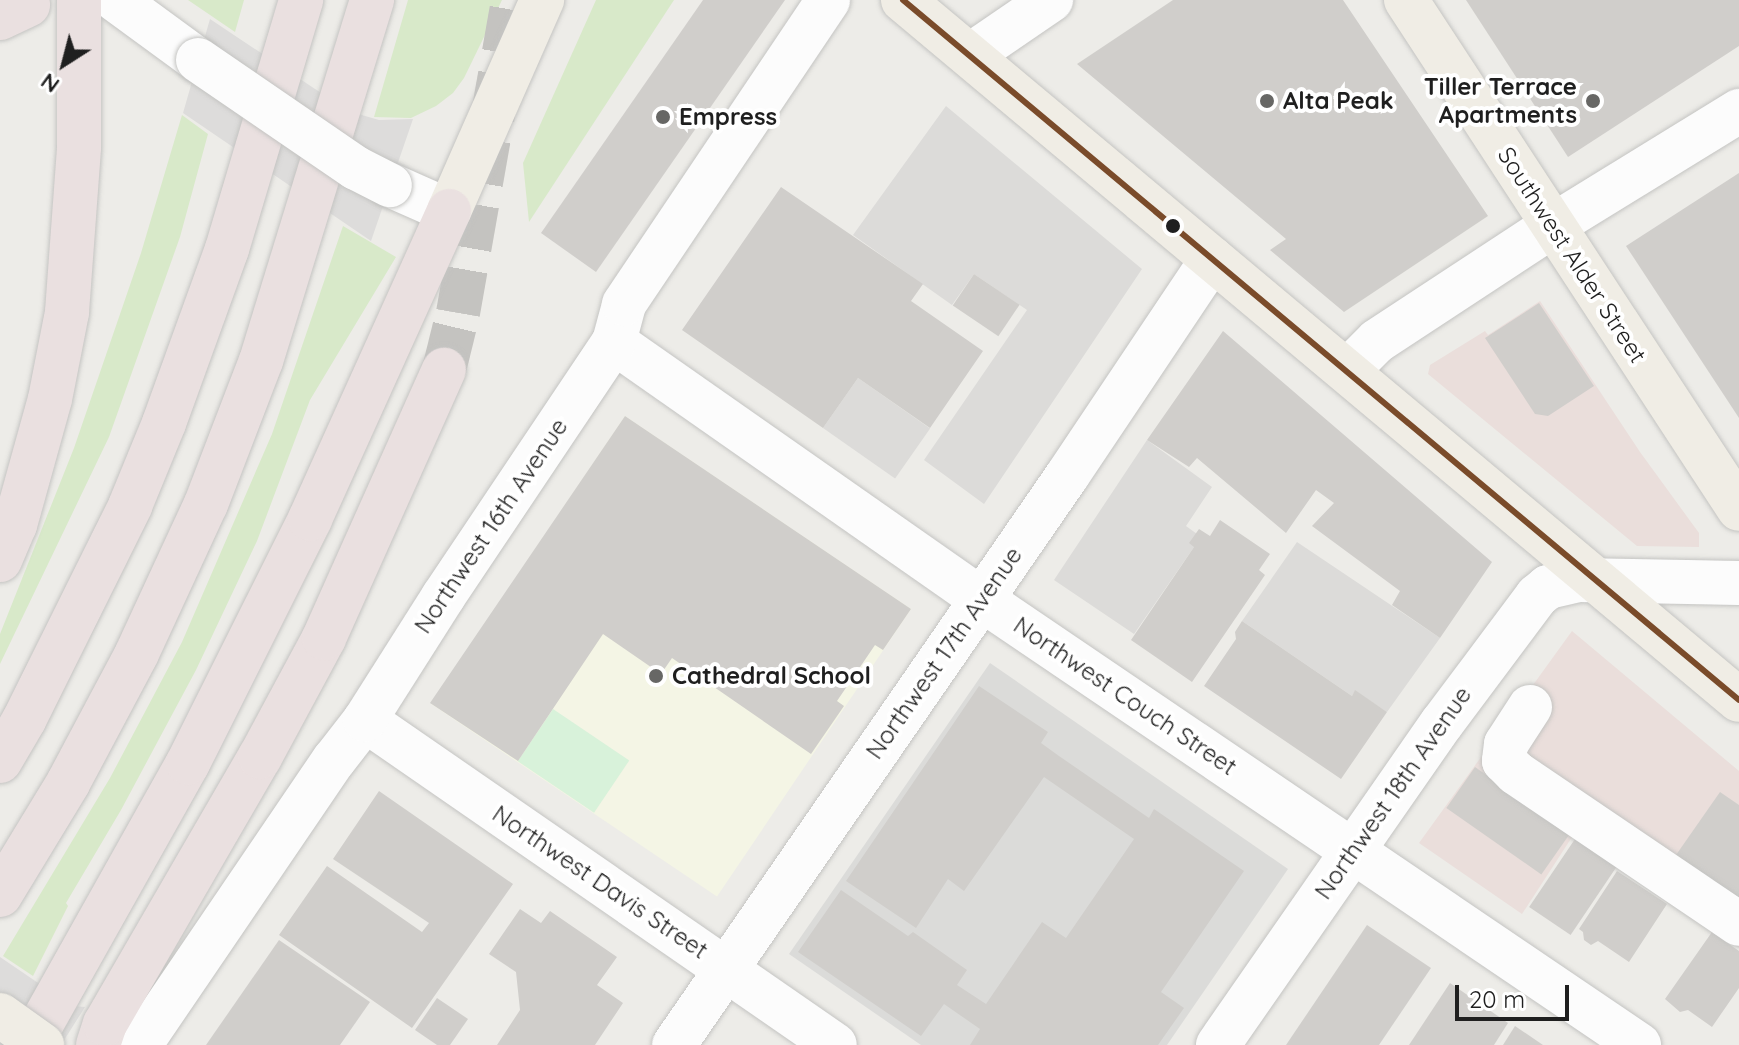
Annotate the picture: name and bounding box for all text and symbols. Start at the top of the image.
north arrow [24,24,104,104]
text: N [35,67,65,100]
place label: Tiller Terrace Apartments [1424,73,1577,129]
place label: Alta Peak [1283,87,1394,115]
marker: Alta Peak [1258,92,1276,110]
marker: Tiller Terrace Apartments [1584,92,1602,110]
place label: Empress [679,103,777,131]
marker: Empress [654,108,672,126]
street label: Southwest Alder Street [1492,142,1652,368]
unlabelled marker [1165,218,1181,234]
street label: Northwest 16th Avenue [408,413,574,639]
street label: Northwest 17th Avenue [860,541,1028,765]
street label: Northwest Couch Street [1008,611,1242,781]
place label: Cathedral School [672,662,871,690]
marker: Cathedral School [647,667,665,685]
street label: Northwest 18th Avenue [1309,681,1477,905]
street label: Northwest Davis Street [487,799,713,965]
scale bar [1459,969,1573,1019]
text: 20 m [1469,984,1525,1014]

